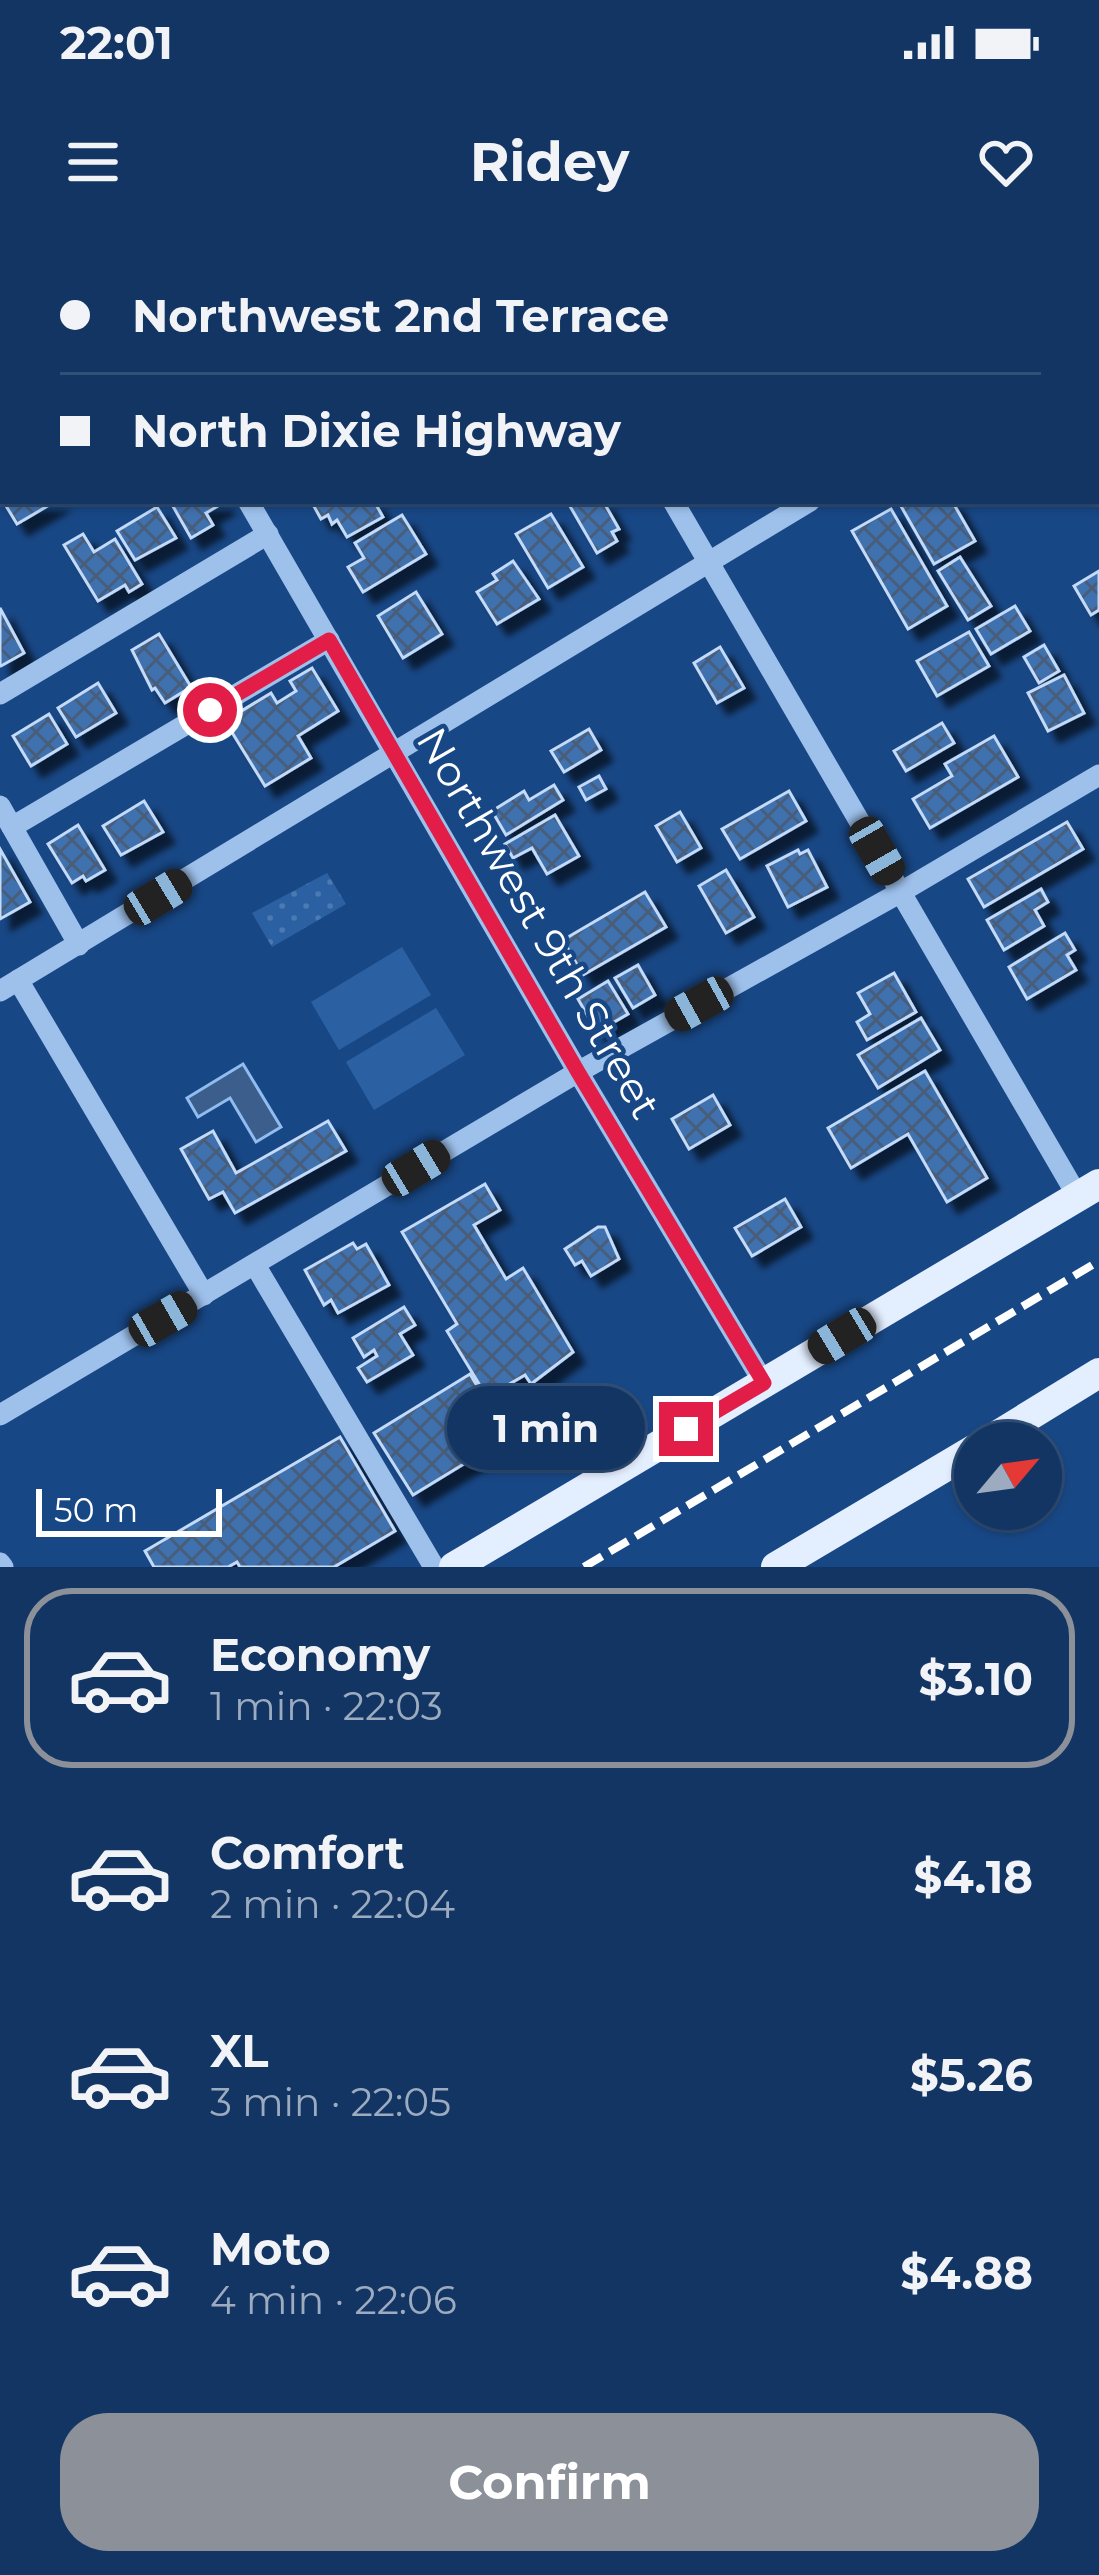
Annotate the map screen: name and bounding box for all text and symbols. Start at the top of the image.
text: 22:01 [60,15,173,70]
icon: menu [60,129,126,195]
text: Ridey [470,129,629,195]
icon: heart [973,129,1039,195]
text: Northwest 2nd Terrace [132,288,669,343]
text: North Dixie Highway [132,403,621,458]
route start [183,683,237,737]
street label: Northwest 9th Street [406,718,672,1128]
car [843,811,911,891]
car [118,863,198,931]
car [659,971,739,1037]
car [376,1134,456,1202]
car [123,1285,203,1353]
car [802,1302,882,1370]
callout: 1 min [446,1387,644,1471]
route end [659,1402,713,1456]
text: 1 min [493,1404,599,1452]
north arrow [954,1422,1062,1530]
map controls [954,1422,1062,1530]
scale bar [36,1483,222,1536]
text: 50 m [54,1490,138,1530]
icon: car [66,1624,174,1732]
text: Economy [210,1627,430,1682]
text: $3.10 [919,1651,1033,1706]
text: 1 min · 22:03 [210,1682,443,1730]
icon: car [66,1822,174,1930]
text: Comfort [210,1825,405,1880]
text: $4.18 [914,1849,1033,1904]
text: 2 min · 22:04 [210,1880,455,1928]
icon: car [66,2020,174,2128]
text: XL [210,2023,268,2078]
text: $5.26 [910,2047,1033,2102]
text: 3 min · 22:05 [210,2078,451,2126]
icon: car [66,2218,174,2326]
text: Moto [210,2221,331,2276]
text: $4.88 [900,2245,1033,2300]
text: 4 min · 22:06 [210,2276,457,2324]
button: Confirm [60,2413,1039,2551]

